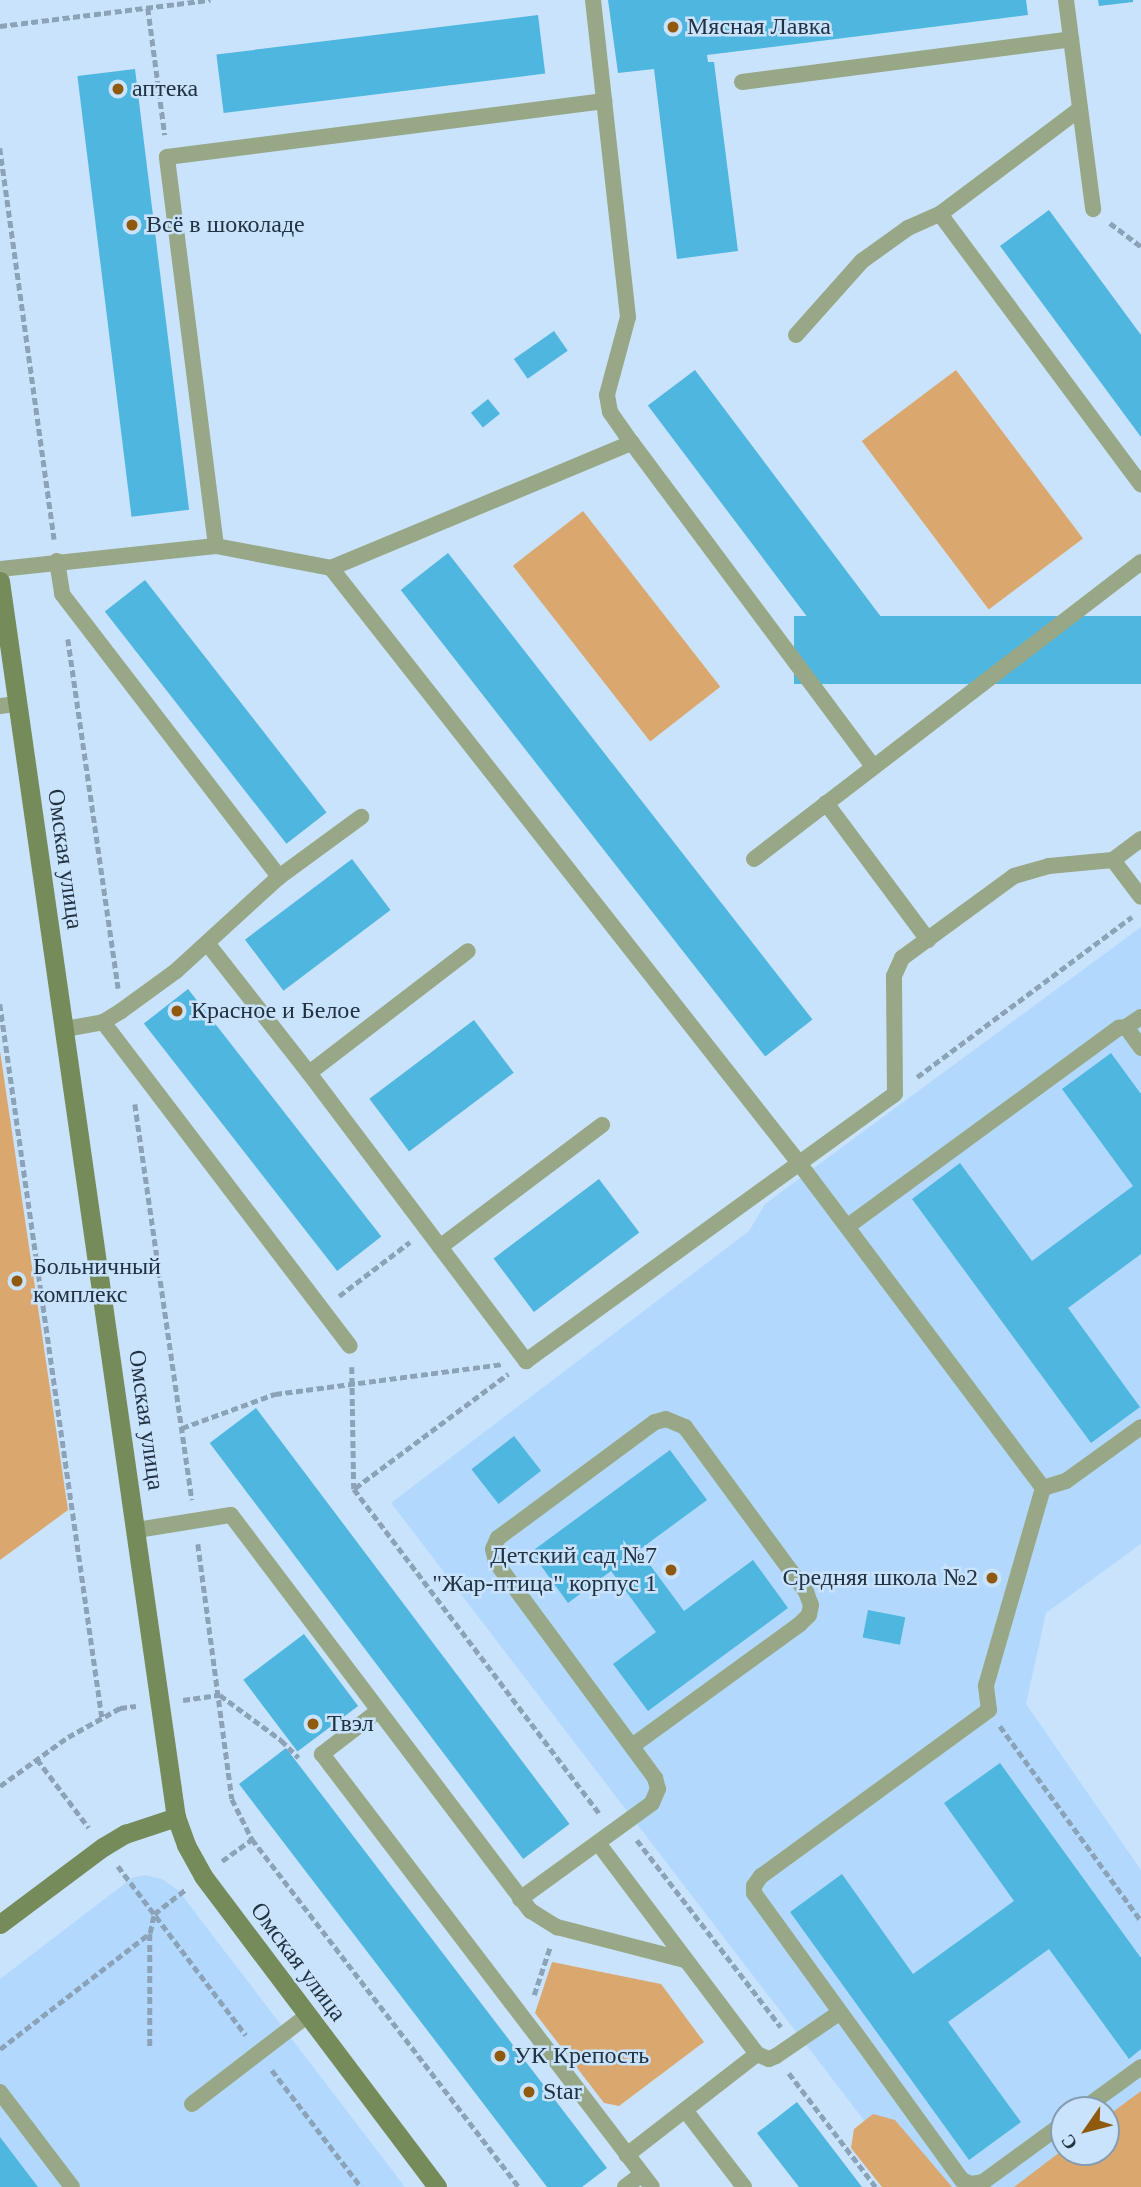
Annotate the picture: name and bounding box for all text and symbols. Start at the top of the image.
place label: Мясная Лавка [687,13,831,41]
marker: Мясная Лавка [665,19,681,35]
place label: аптека [132,75,198,103]
marker: аптека [110,81,126,97]
place label: Всё в шоколаде [146,211,305,239]
marker: Всё в шоколаде [124,217,140,233]
street label: Омская улица [41,787,89,931]
place label: Красное и Белое [191,997,360,1025]
marker: Красное и Белое [169,1003,185,1019]
place label: Больничный комплекс [33,1253,161,1309]
marker: Больничный комплекс [7,1271,27,1291]
street label: Омская улица [122,1348,170,1492]
place label: Детский сад №7 "Жар-птица" корпус 1 [432,1542,657,1598]
marker: Детский сад №7 "Жар-птица" корпус 1 [663,1562,679,1578]
place label: Средняя школа №2 [782,1564,978,1592]
marker: Средняя школа №2 [984,1570,1000,1586]
place label: Твэл [327,1710,374,1738]
marker: Твэл [305,1716,321,1732]
street label: Омская улица [244,1897,352,2027]
place label: УК Крепость [514,2042,649,2070]
marker: УК Крепость [492,2048,508,2064]
place label: Star [543,2078,582,2106]
marker: Star [521,2084,537,2100]
north arrow [1050,2096,1120,2166]
text: С [1056,2131,1082,2154]

